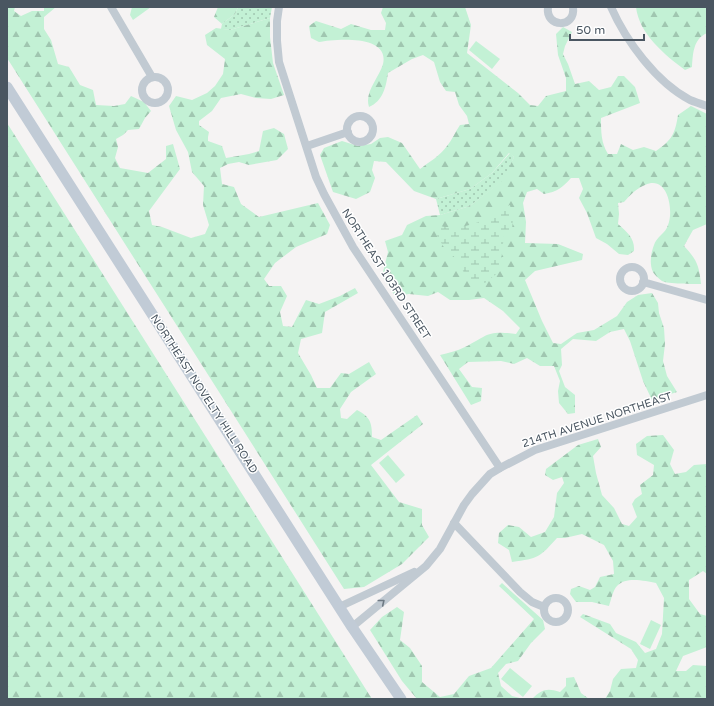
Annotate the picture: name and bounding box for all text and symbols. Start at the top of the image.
scale bar [570,16,644,42]
text: 50 m [576,23,605,37]
street label: NORTHEAST 103RD STREET [339,206,433,342]
street label: NORTHEAST NOVELTY HILL ROAD [148,312,260,476]
street label: 214TH AVENUE NORTHEAST [520,389,674,450]
one-way arrow [377,600,385,607]

